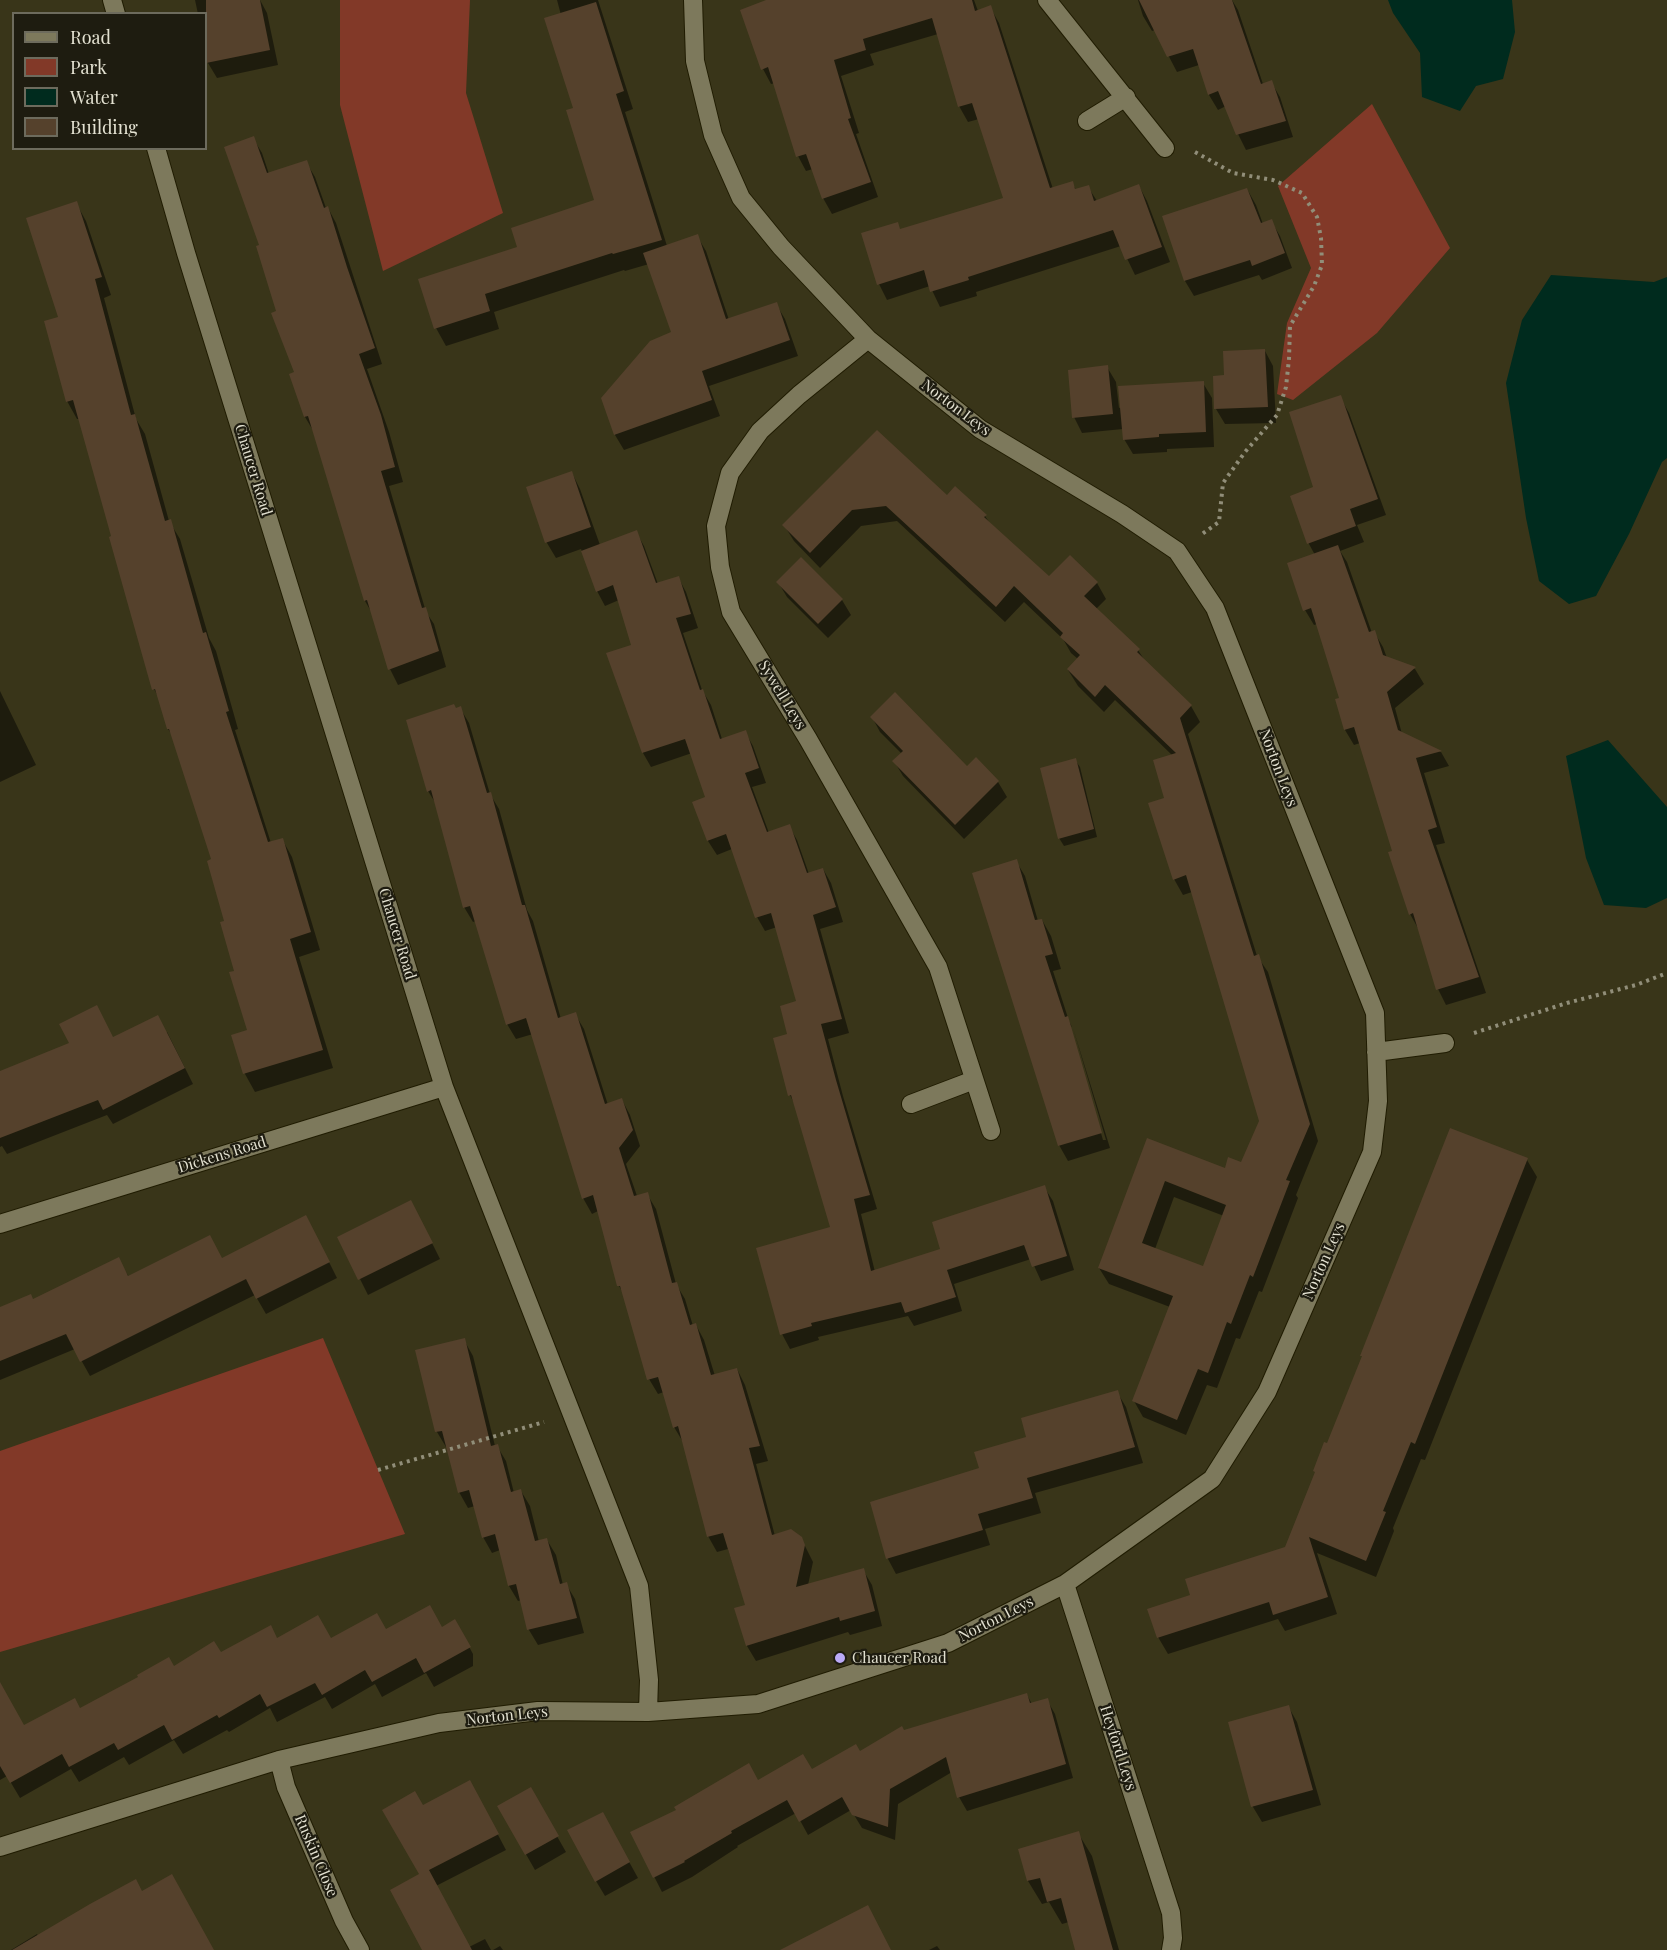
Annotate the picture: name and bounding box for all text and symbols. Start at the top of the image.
legend [12,12,207,150]
text: Road [70,25,111,49]
text: Park [70,55,107,79]
text: Water [70,85,118,109]
text: Building [70,115,138,139]
street label: Norton Leys [918,376,994,440]
street label: Chaucer Road [231,422,275,518]
street label: Sywell Leys [754,657,810,733]
street label: Norton Leys [1255,727,1301,809]
street label: Chaucer Road [375,886,419,982]
street label: Dickens Road [176,1133,268,1177]
street label: Norton Leys [1299,1220,1349,1302]
street label: Norton Leys [955,1592,1037,1646]
place label: Chaucer Road [852,1649,947,1667]
marker: Chaucer Road [833,1651,847,1665]
street label: Norton Leys [465,1703,549,1729]
street label: Heyford Leys [1096,1703,1140,1793]
street label: Ruskin Close [291,1812,341,1900]

